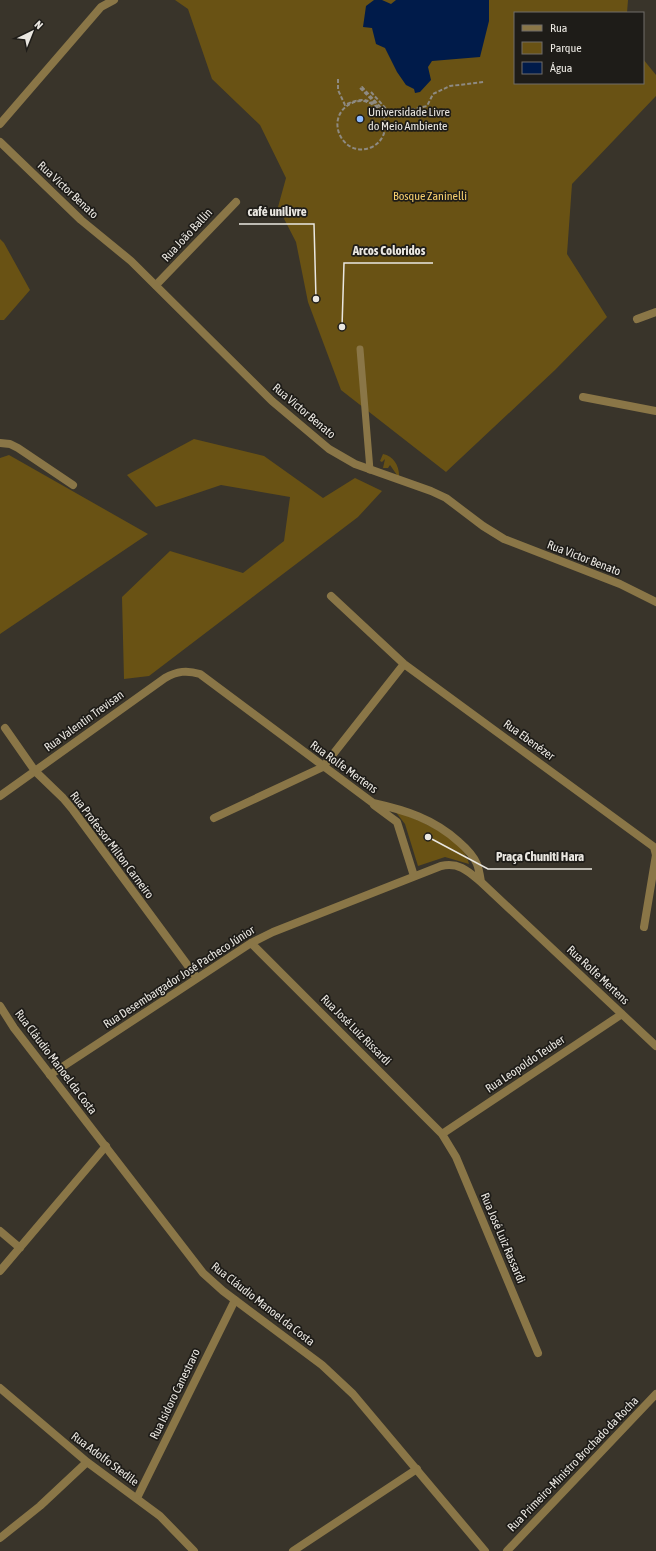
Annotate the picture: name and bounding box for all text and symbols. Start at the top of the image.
north arrow [12,12,52,52]
legend [514,12,644,84]
text: N [32,18,45,31]
text: Rua [550,21,567,35]
text: Parque [550,41,582,55]
text: Água [550,61,572,75]
place label: Universidade Livre do Meio Ambiente [368,105,450,133]
marker: Universidade Livre do Meio Ambiente [355,114,365,124]
street label: Rua Victor Benato [35,158,101,222]
park label: Bosque Zaninelli [393,189,467,203]
callout: café unilivre [239,199,314,224]
text: café unilivre [247,204,307,219]
street label: Rua João Ballin [159,206,215,264]
callout: Arcos Coloridos [344,238,433,263]
text: Arcos Coloridos [352,243,426,258]
street label: Rua Victor Benato [270,381,339,442]
street label: Rua Victor Benato [545,538,623,579]
street label: Rua Valentin Trevisan [42,687,126,755]
street label: Rua Ebenézer [501,717,558,763]
street label: Rua Rolfe Mertens [308,738,380,796]
street label: Rua Professor Milton Carneiro [67,789,157,902]
callout: Praça Chuniti Hara [488,844,592,869]
text: Praça Chuniti Hara [496,849,584,864]
street label: Rua Desembargador José Pacheco Júnior [101,922,258,1031]
street label: Rua Rolfe Mertens [564,943,632,1007]
street label: Rua José Luiz Rissardi [318,992,394,1068]
street label: Rua Cláudio Manoel da Costa [12,1007,100,1117]
street label: Rua Leopoldo Teuber [483,1032,568,1096]
street label: Rua José Luiz Rassardi [478,1191,528,1285]
street label: Rua Cláudio Manoel da Costa [209,1259,317,1349]
street label: Rua Isidoro Canestraro [147,1346,203,1442]
street label: Rua Primeiro-Ministro Brochado da Rocha [505,1394,641,1534]
street label: Rua Adolfo Stedile [69,1429,141,1489]

